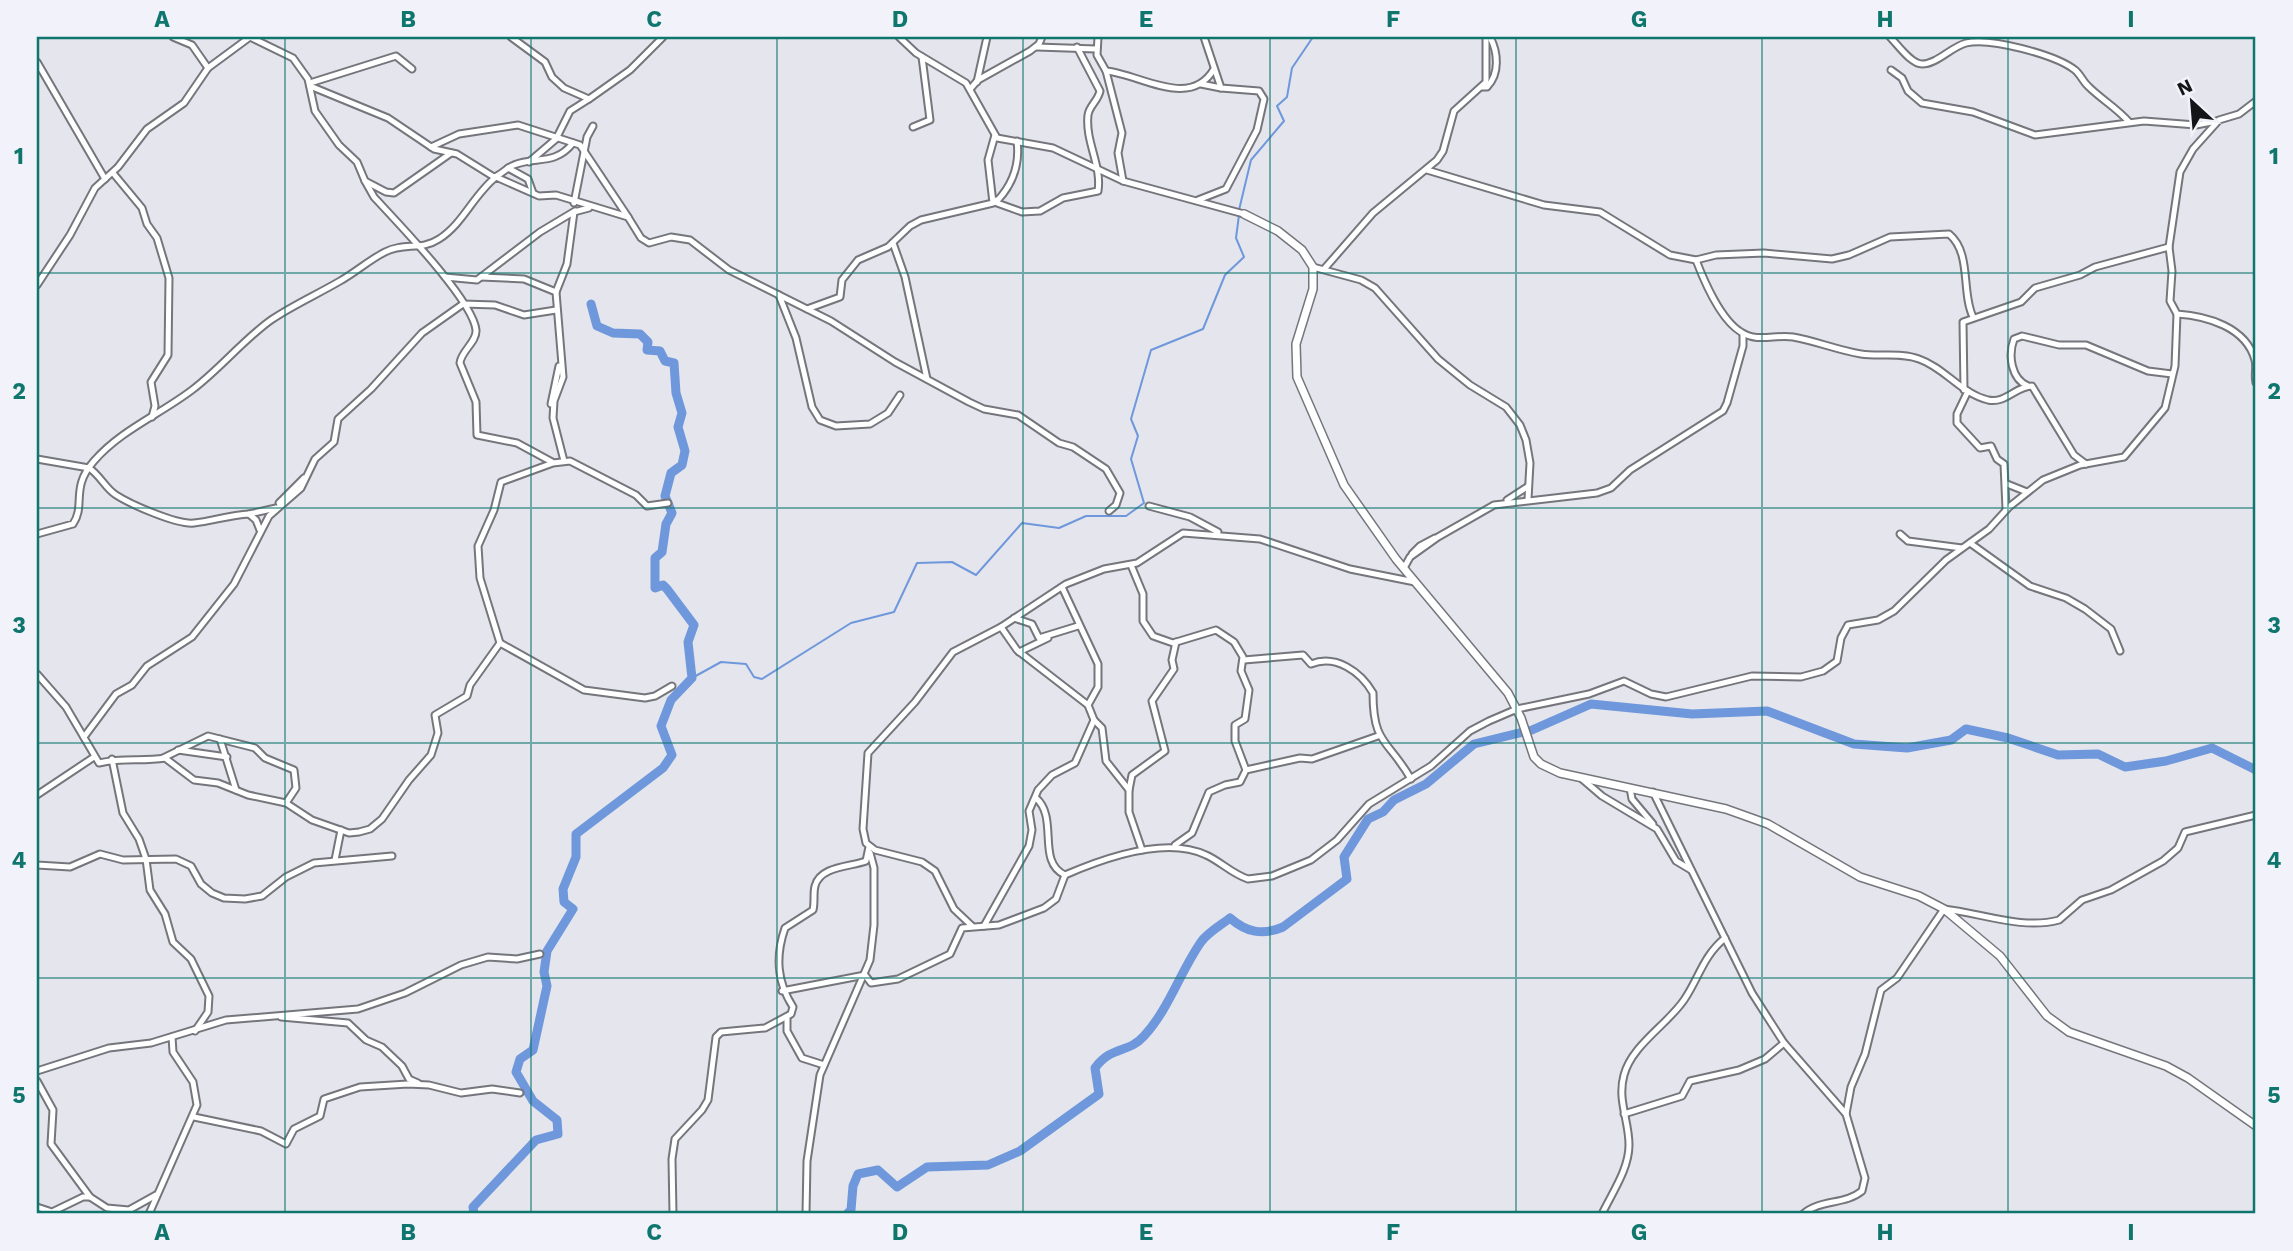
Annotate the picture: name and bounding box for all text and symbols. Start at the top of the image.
text: A [154,6,170,33]
text: B [400,6,416,33]
text: C [646,6,662,33]
text: D [892,6,908,33]
text: E [1139,6,1153,33]
text: F [1386,6,1400,33]
text: G [1631,6,1647,33]
text: H [1876,6,1894,33]
text: I [2127,6,2135,33]
north arrow [2156,66,2226,136]
text: N [2173,74,2196,101]
text: 1 [14,143,24,170]
text: 1 [2269,143,2279,170]
text: 2 [12,378,26,405]
text: 2 [2267,378,2281,405]
text: 3 [12,612,26,639]
text: 3 [2267,612,2281,639]
text: 4 [12,847,27,874]
text: 4 [2267,847,2282,874]
text: 5 [12,1082,26,1109]
text: 5 [2267,1082,2281,1109]
text: A [154,1219,170,1246]
text: B [400,1219,416,1246]
text: C [646,1219,662,1246]
text: D [892,1219,908,1246]
text: E [1139,1219,1153,1246]
text: F [1386,1219,1400,1246]
text: G [1631,1219,1647,1246]
text: H [1876,1219,1894,1246]
text: I [2127,1219,2135,1246]

